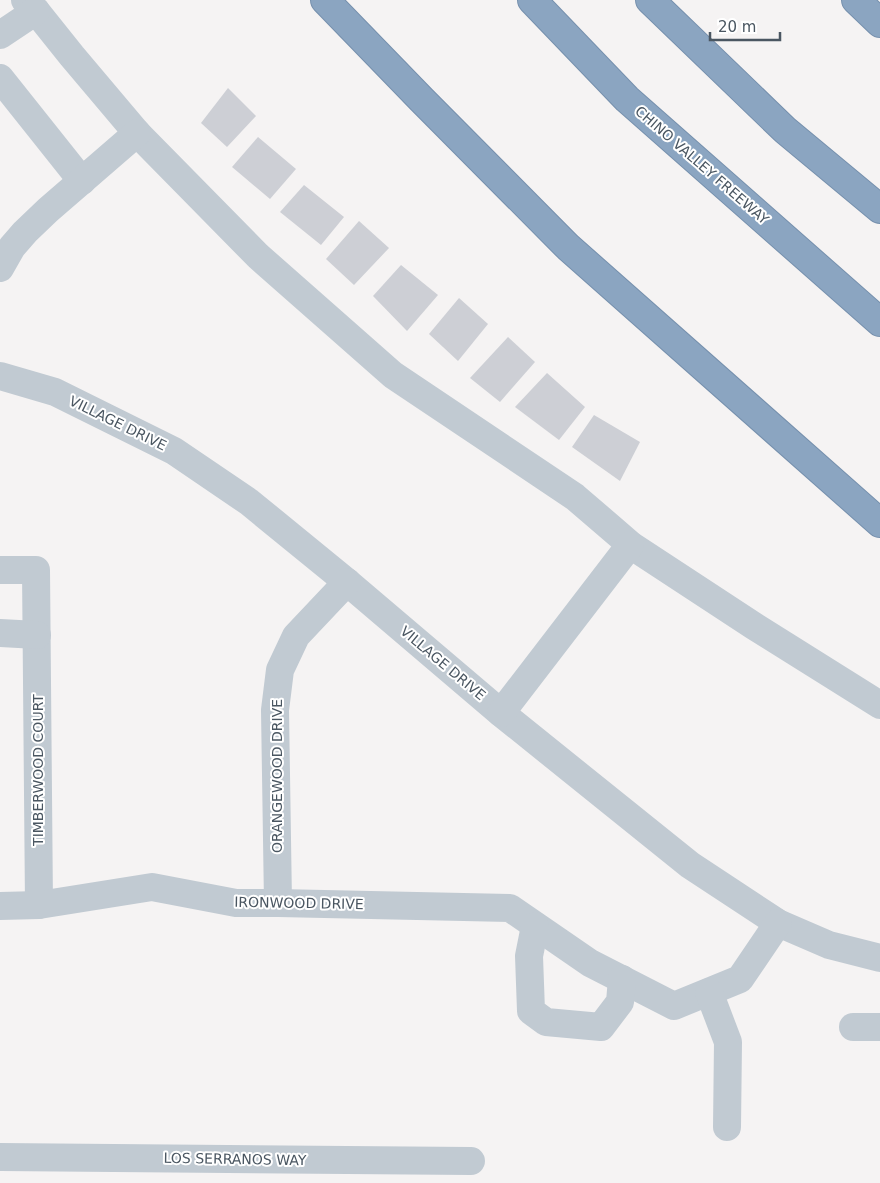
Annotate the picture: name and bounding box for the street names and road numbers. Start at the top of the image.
street label: CHINO VALLEY FREEWAY [632,103,772,228]
street label: VILLAGE DRIVE [67,393,169,453]
street label: VILLAGE DRIVE [397,623,489,703]
street label: TIMBERWOOD COURT [30,694,46,847]
street label: ORANGEWOOD DRIVE [269,699,285,853]
street label: IRONWOOD DRIVE [234,894,364,912]
street label: LOS SERRANOS WAY [163,1150,307,1168]

